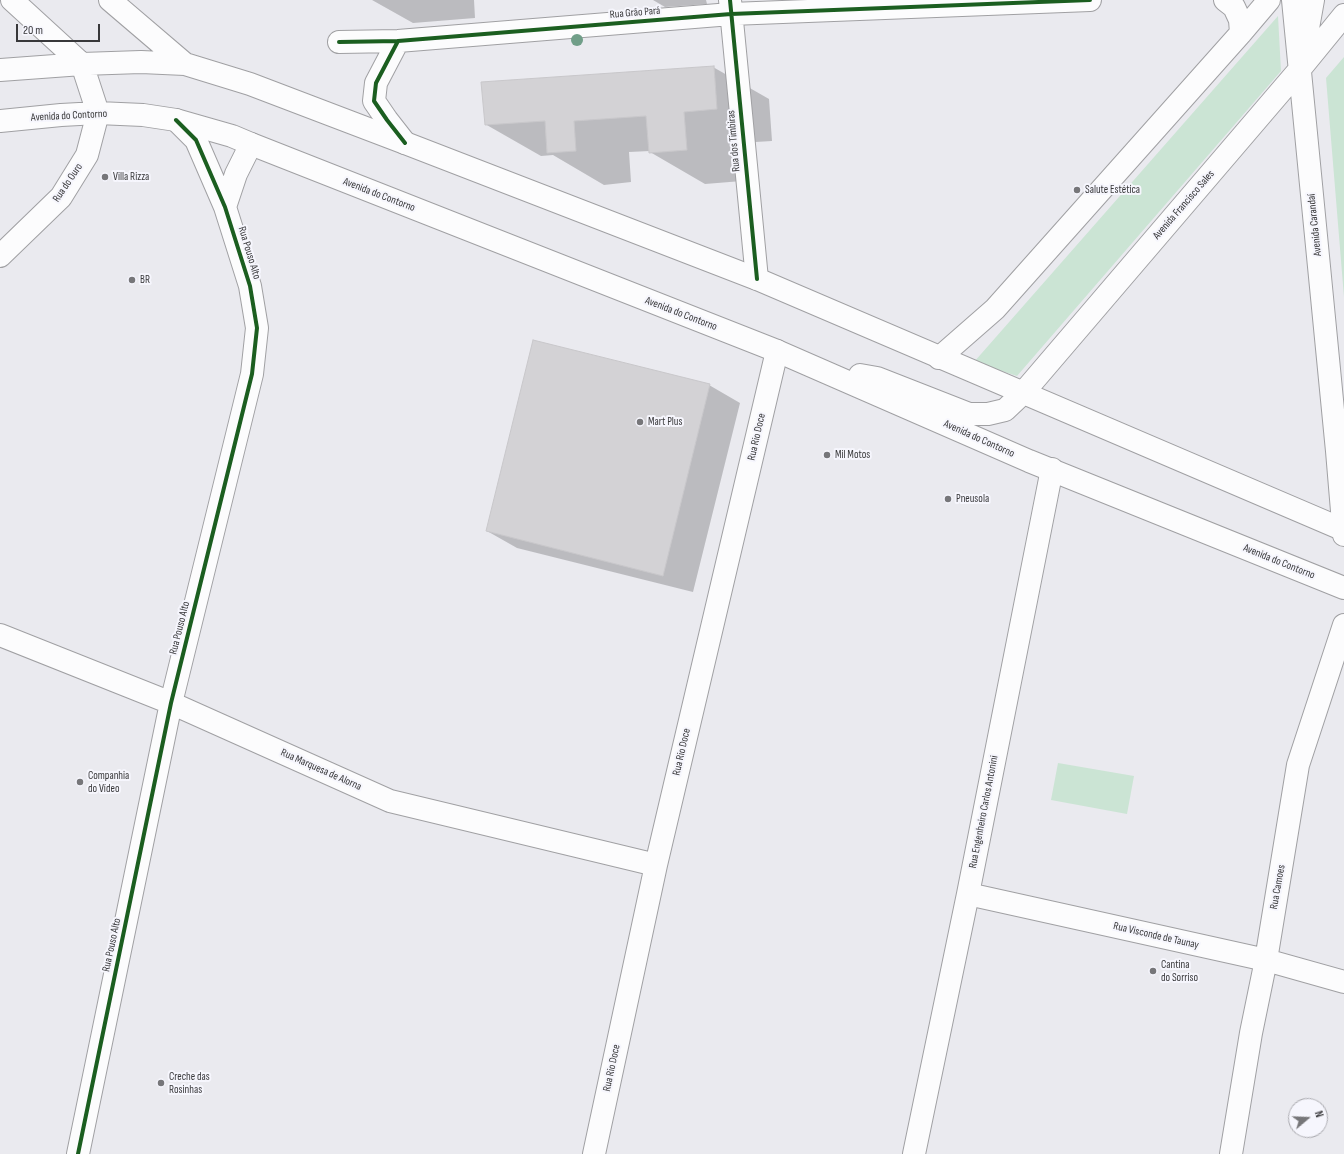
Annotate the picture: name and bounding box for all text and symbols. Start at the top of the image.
street label: Rua Grão Pará [609,4,661,22]
scale bar [18,16,102,42]
text: 20 m [23,23,43,38]
street label: Avenida do Contorno [31,107,107,125]
street label: Rua dos Timbiras [725,110,743,172]
street label: Rua do Ouro [50,161,86,205]
street label: Avenida Francisco Sales [1150,168,1218,242]
place label: Villa Rizza [113,170,149,184]
marker: Villa Rizza [100,172,110,182]
street label: Avenida do Contorno [341,175,417,215]
place label: Salute Estética [1085,183,1140,197]
marker: Salute Estética [1072,185,1082,195]
street label: Avenida Carandaí [1305,193,1325,257]
street label: Rua Pouso Alto [235,225,263,281]
place label: BR [140,273,150,287]
marker: BR [127,275,137,285]
street label: Avenida do Contorno [643,294,719,334]
street label: Rua Rio Doce [745,412,769,462]
place label: Mart Plus [648,415,682,429]
marker: Mart Plus [635,417,645,427]
street label: Avenida do Contorno [941,417,1017,461]
place label: Mil Motos [835,448,870,462]
marker: Mil Motos [822,450,832,460]
place label: Pneusola [956,492,989,506]
marker: Pneusola [943,494,953,504]
street label: Avenida do Contorno [1241,542,1317,582]
street label: Rua Pouso Alto [167,600,193,656]
street label: Rua Rio Doce [670,727,694,777]
street label: Rua Marquesa de Alorna [278,746,364,794]
street label: Rua Engenheiro Carlos Antonini [967,754,1001,870]
place label: Companhia do Vídeo [88,769,129,795]
marker: Companhia do Vídeo [75,777,85,787]
street label: Rua Camoes [1268,864,1288,910]
street label: Rua Pouso Alto [100,917,124,973]
street label: Rua Visconde de Taunay [1112,920,1200,952]
place label: Cantina do Sorriso [1161,958,1198,984]
marker: Cantina do Sorriso [1148,966,1158,976]
street label: Rua Rio Doce [601,1043,623,1093]
place label: Creche das Rosinhas [169,1070,210,1096]
marker: Creche das Rosinhas [156,1078,166,1088]
north arrow [1288,1098,1328,1138]
text: N [1312,1109,1326,1119]

